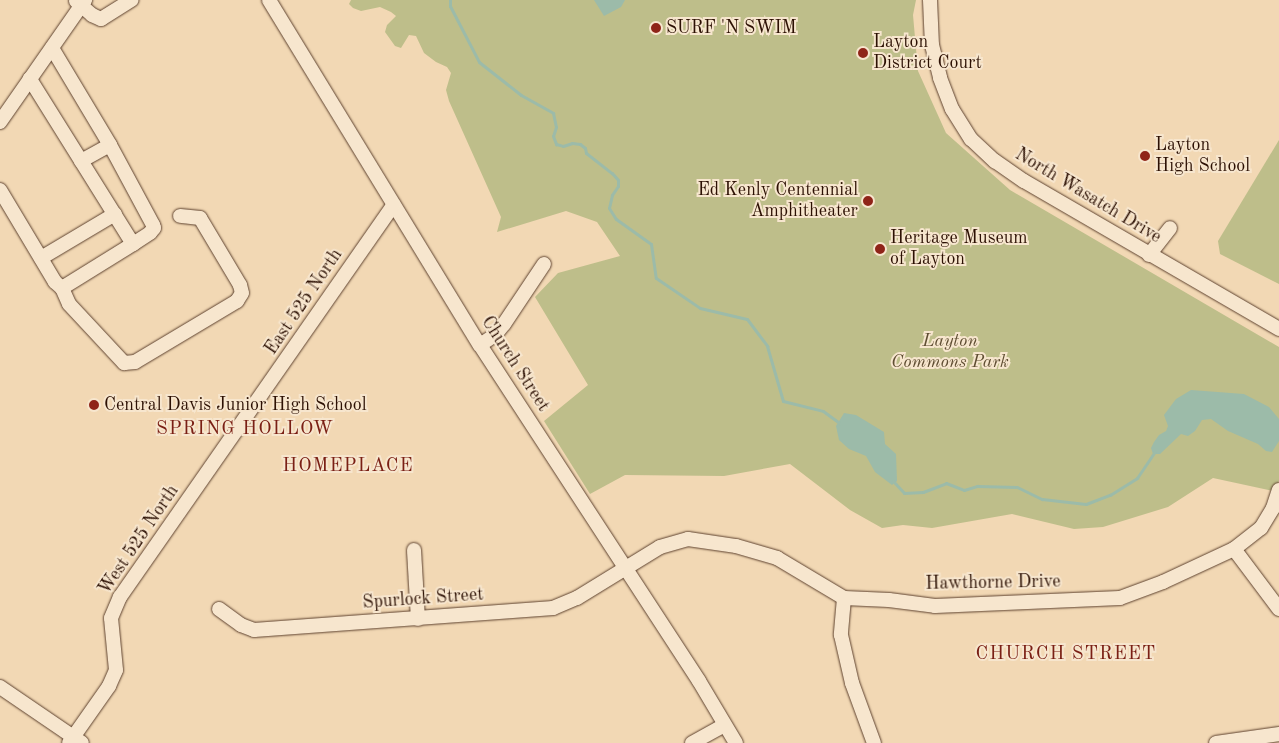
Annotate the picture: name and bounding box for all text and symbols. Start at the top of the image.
place label: SURF 'N SWIM [666,17,797,39]
marker: SURF 'N SWIM [650,22,662,34]
place label: Layton District Court [873,32,982,74]
marker: Layton District Court [857,47,869,59]
place label: Layton High School [1155,135,1250,178]
street label: North Wasatch Drive [1011,144,1165,248]
marker: Layton High School [1139,150,1151,162]
place label: Ed Kenly Centennial Amphitheater [697,180,858,222]
marker: Ed Kenly Centennial Amphitheater [862,195,874,207]
place label: Heritage Museum of Layton [890,228,1028,270]
marker: Heritage Museum of Layton [874,243,886,255]
street label: East 525 North [261,245,347,359]
street label: Church Street [476,312,554,416]
park label: Layton Commons Park [891,331,1009,374]
place label: Central Davis Junior High School [104,394,367,416]
marker: Central Davis Junior High School [88,399,100,411]
district label: SPRING HOLLOW [154,419,336,441]
district label: HOMEPLACE [281,456,415,478]
street label: West 525 North [94,481,184,599]
street label: Hawthorne Drive [925,571,1061,595]
street label: Spurlock Street [362,584,484,614]
district label: CHURCH STREET [974,644,1158,666]

